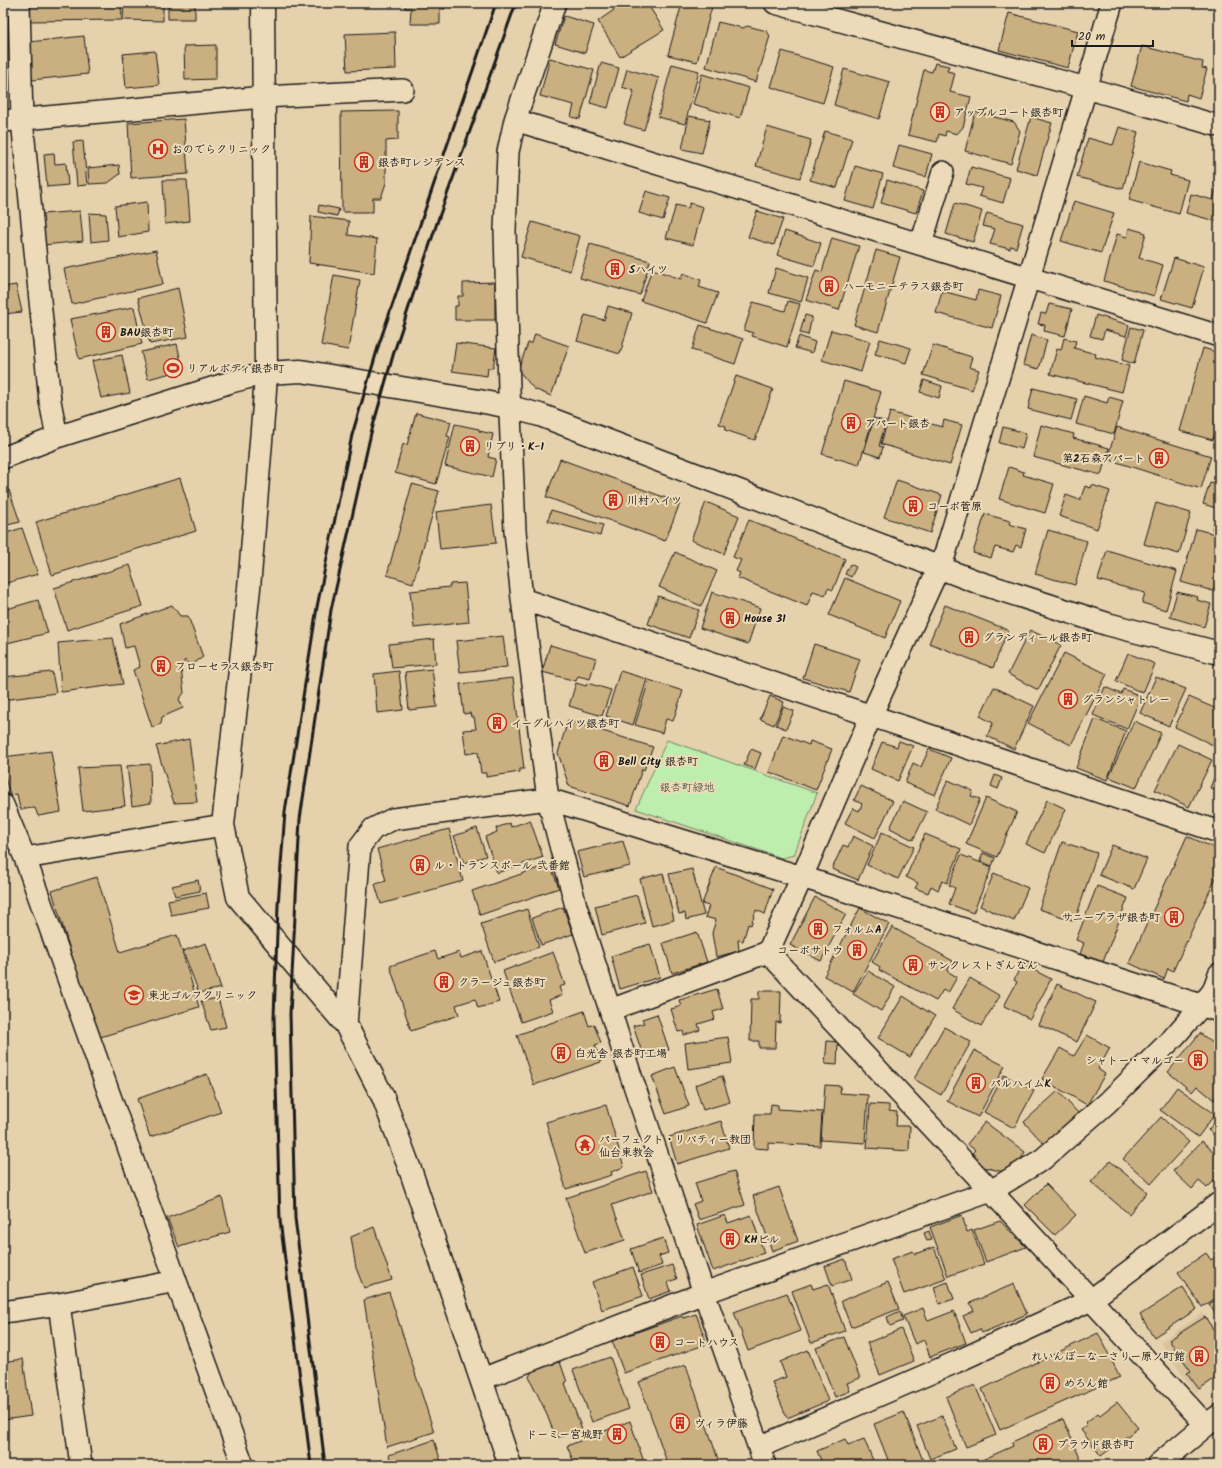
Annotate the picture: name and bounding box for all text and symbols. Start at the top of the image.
scale bar [1072,22,1153,48]
text: 20 m [1078,27,1106,46]
building icon: アップルコート銀杏町 [929,101,951,123]
place label: アップルコート銀杏町 [954,104,1064,122]
hospital icon: おのでらクリニック [147,138,169,160]
place label: おのでらクリニック [172,141,271,159]
building icon: 銀杏町レジデンス [353,151,375,173]
place label: 銀杏町レジデンス [378,154,466,172]
building icon: Sハイツ [604,258,626,280]
place label: Sハイツ [629,261,668,279]
building icon: ハーモニーテラス銀杏町 [818,275,840,297]
place label: ハーモニーテラス銀杏町 [843,278,965,296]
building icon: BAU銀杏町 [95,321,117,343]
place label: BAU銀杏町 [120,324,174,342]
sports icon: リアルボディ銀杏町 [162,357,184,379]
place label: リアルボディ銀杏町 [187,360,285,378]
building icon: アパート銀杏 [840,412,862,434]
place label: アパート銀杏 [865,415,930,433]
building icon: リブリ・K-1 [459,435,481,457]
place label: リブリ・K-1 [484,438,544,456]
building icon: 第2石森アパート [1148,447,1170,469]
place label: 第2石森アパート [1062,450,1145,468]
building icon: 川村ハイツ [602,489,624,511]
place label: 川村ハイツ [627,492,682,510]
building icon: コーポ菅原 [902,495,924,517]
place label: コーポ菅原 [927,498,982,516]
building icon: House 31 [719,607,741,629]
place label: House 31 [744,610,786,628]
building icon: グランディール銀杏町 [958,626,980,648]
place label: グランディール銀杏町 [983,629,1093,647]
building icon: フローセラス銀杏町 [150,655,172,677]
place label: フローセラス銀杏町 [175,658,275,676]
building icon: グランシャトレー [1057,688,1079,710]
place label: グランシャトレー [1082,691,1170,709]
building icon: イーグルハイツ銀杏町 [486,712,508,734]
place label: イーグルハイツ銀杏町 [511,715,620,733]
building icon: Bell City 銀杏町 [593,750,615,772]
place label: Bell City 銀杏町 [618,753,699,771]
park label: 銀杏町緑地 [660,779,715,797]
building icon: ル・トランスポール 弐番館 [409,854,431,876]
place label: ル・トランスポール 弐番館 [434,857,570,875]
building icon: サニープラザ銀杏町 [1163,906,1185,928]
place label: サニープラザ銀杏町 [1061,909,1161,927]
building icon: フォルムA [807,918,829,940]
place label: フォルムA [832,921,882,939]
building icon: コーポサトウ [846,939,868,961]
place label: コーポサトウ [777,942,843,960]
building icon: サンクレストぎんなん [902,954,924,976]
place label: サンクレストぎんなん [927,957,1038,975]
building icon: クラージュ銀杏町 [433,971,455,993]
place label: クラージュ銀杏町 [458,974,546,992]
school or university icon: 東北ゴルフクリニック [123,984,145,1006]
place label: 東北ゴルフクリニック [148,987,257,1005]
building icon: 白光舎 銀杏町工場 [550,1042,572,1064]
place label: 白光舎 銀杏町工場 [575,1045,667,1063]
building icon: シャトー・マルゴー [1187,1049,1209,1071]
place label: シャトー・マルゴー [1086,1052,1184,1070]
building icon: パルハイムK [965,1072,987,1094]
place label: パルハイムK [990,1075,1052,1093]
place label: パーフェクト・リバティー教団 仙台東教会 [599,1131,751,1162]
temple icon: パーフェクト・リバティー教団 仙台東教会 [574,1134,596,1156]
building icon: KHビル [719,1228,741,1250]
place label: KHビル [744,1231,780,1249]
building icon: コートハウス [649,1331,671,1353]
place label: コートハウス [674,1334,739,1352]
building icon: れいんぼーなーさりー原ノ町館 [1188,1345,1210,1367]
place label: れいんぼーなーさりー原ノ町館 [1031,1348,1185,1366]
building icon: めろん館 [1039,1372,1061,1394]
place label: めろん館 [1064,1375,1108,1393]
building icon: ヴィラ伊藤 [669,1412,691,1434]
place label: ヴィラ伊藤 [694,1415,748,1433]
building icon: ドーミー宮城野 [606,1423,628,1445]
place label: ドーミー宮城野 [526,1426,603,1444]
building icon: プラウド銀杏町 [1032,1433,1054,1455]
place label: プラウド銀杏町 [1057,1436,1135,1454]

